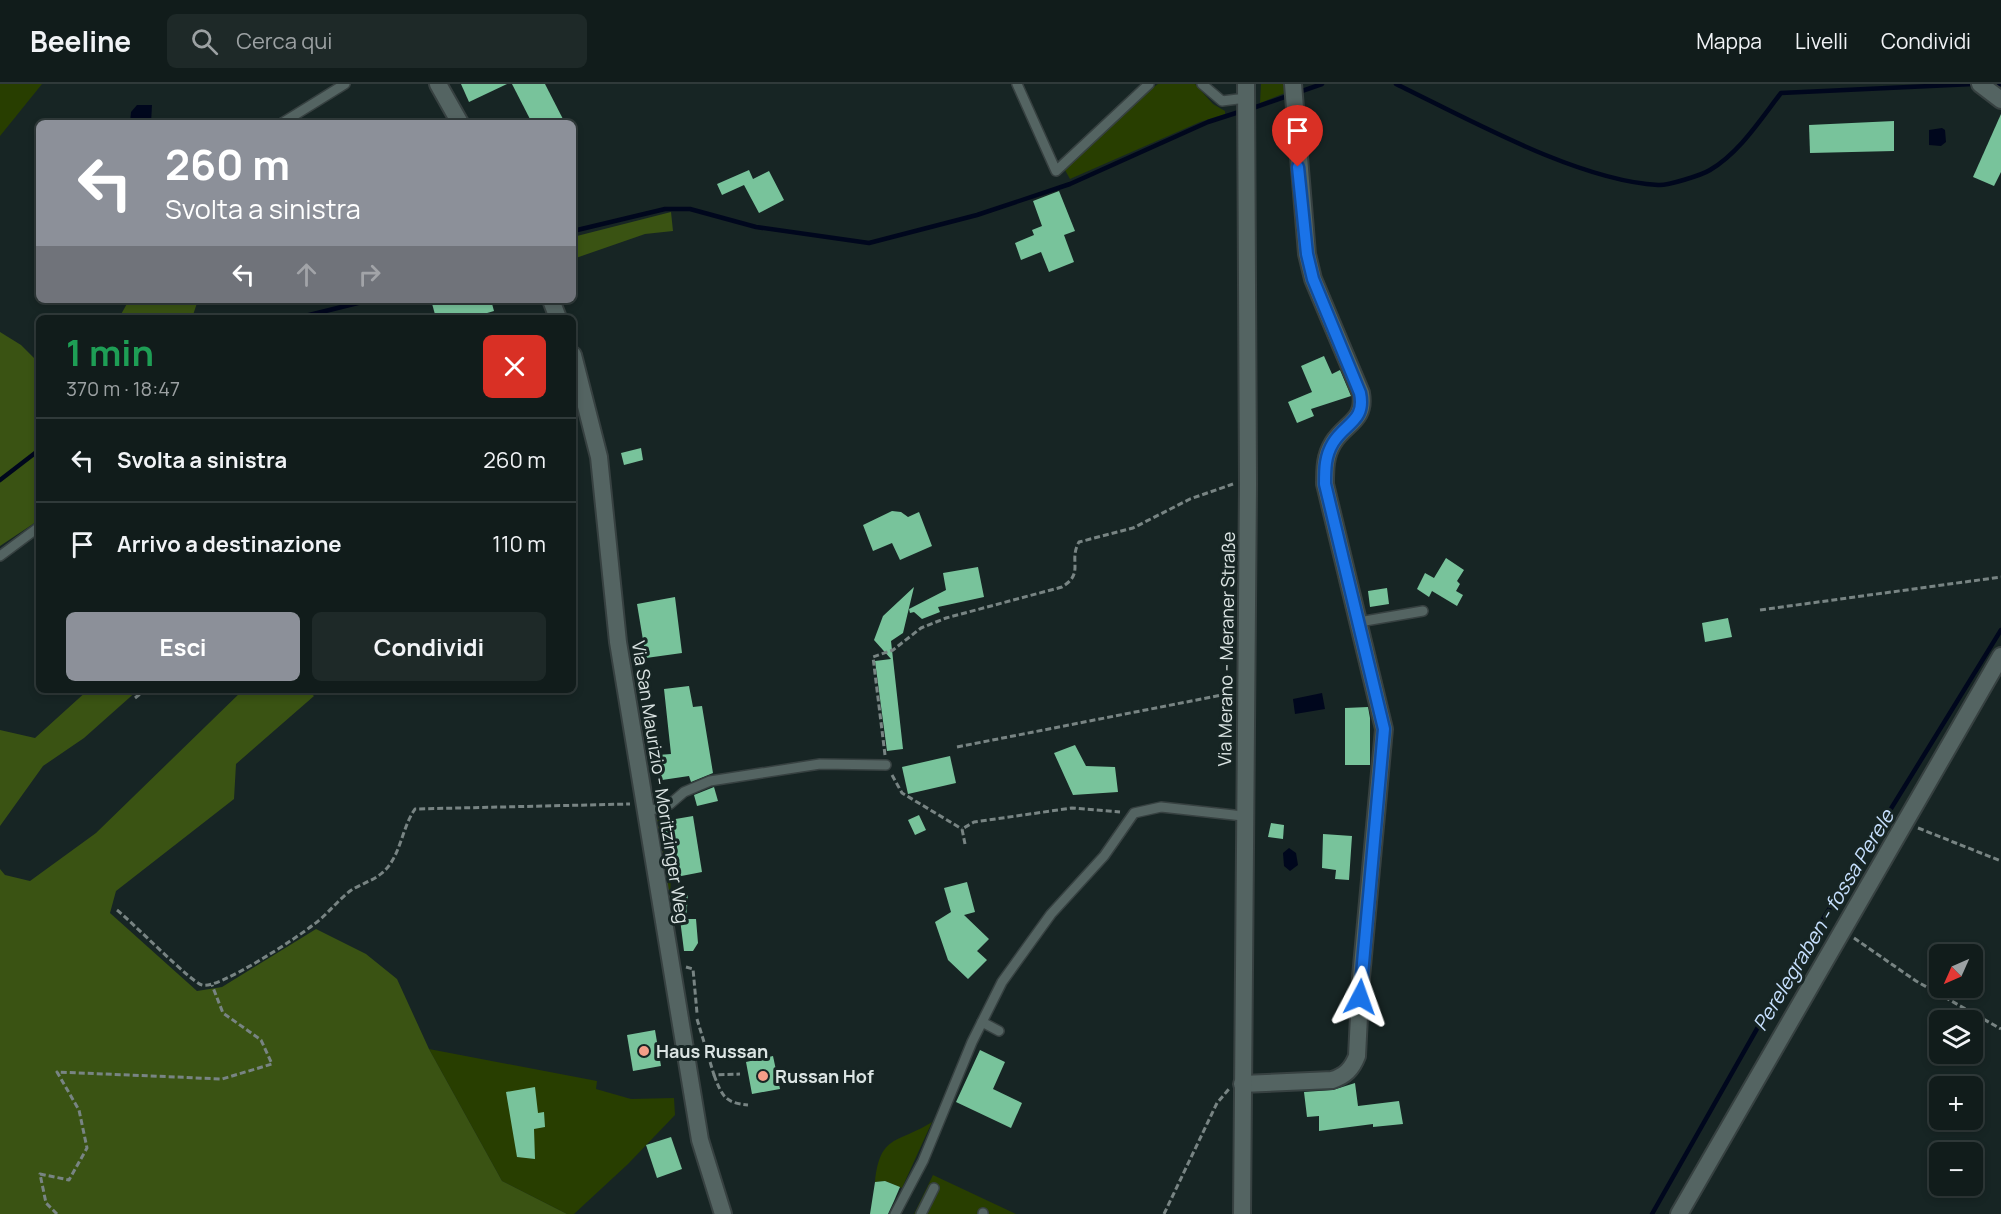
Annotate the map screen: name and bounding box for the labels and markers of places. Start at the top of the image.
pin [1272,105,1323,167]
place label: Haus Russan [656,1039,768,1063]
marker: Haus Russan [637,1044,651,1058]
place label: Russan Hof [775,1064,874,1088]
marker: Russan Hof [756,1069,770,1083]

